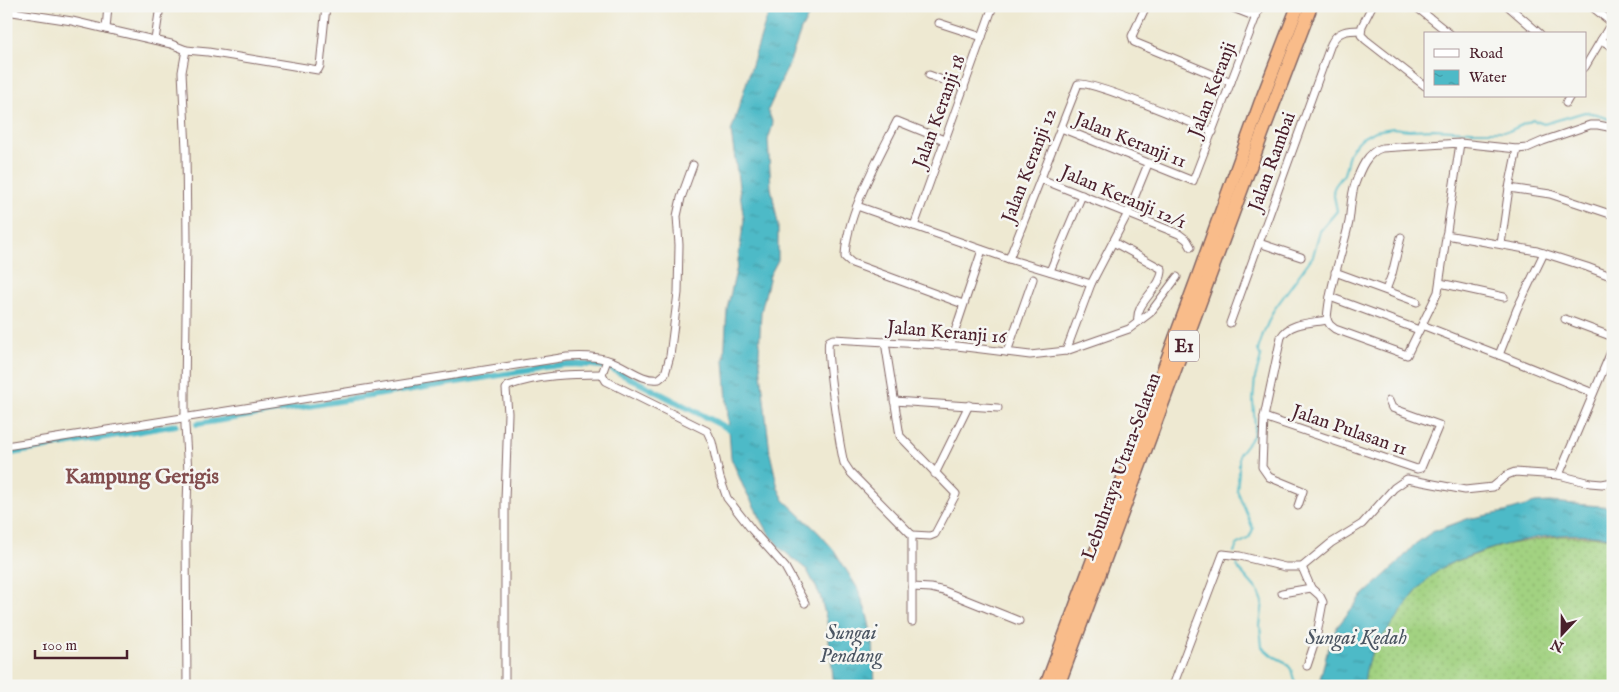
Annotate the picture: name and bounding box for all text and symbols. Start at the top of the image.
legend [1424,32,1586,98]
street label: Jalan Keranji [1183,39,1242,143]
text: Road [1469,44,1504,63]
street label: Jalan Keranji 18 [908,52,972,174]
text: Water [1469,68,1507,87]
street label: Jalan Keranji 12 [996,105,1063,228]
street label: Jalan Keranji 11 [1069,107,1190,174]
street label: Jalan Rambai [1243,109,1302,216]
street label: Jalan Keranji 12/1 [1055,160,1190,235]
street label: Jalan Keranji 16 [884,316,1008,350]
road number: E1 [1169,331,1199,362]
street label: Lebuhraya Utara–Selatan [1077,370,1167,564]
street label: Jalan Pulasan 11 [1286,399,1410,462]
district label: Kampung Gerigis [65,464,219,491]
north arrow [1536,610,1586,660]
water label: Sungai Pendang [820,621,884,670]
water label: Sungai Kedah [1305,626,1407,652]
scale bar [35,627,128,659]
text: N [1549,635,1567,656]
text: 100 m [42,636,78,655]

